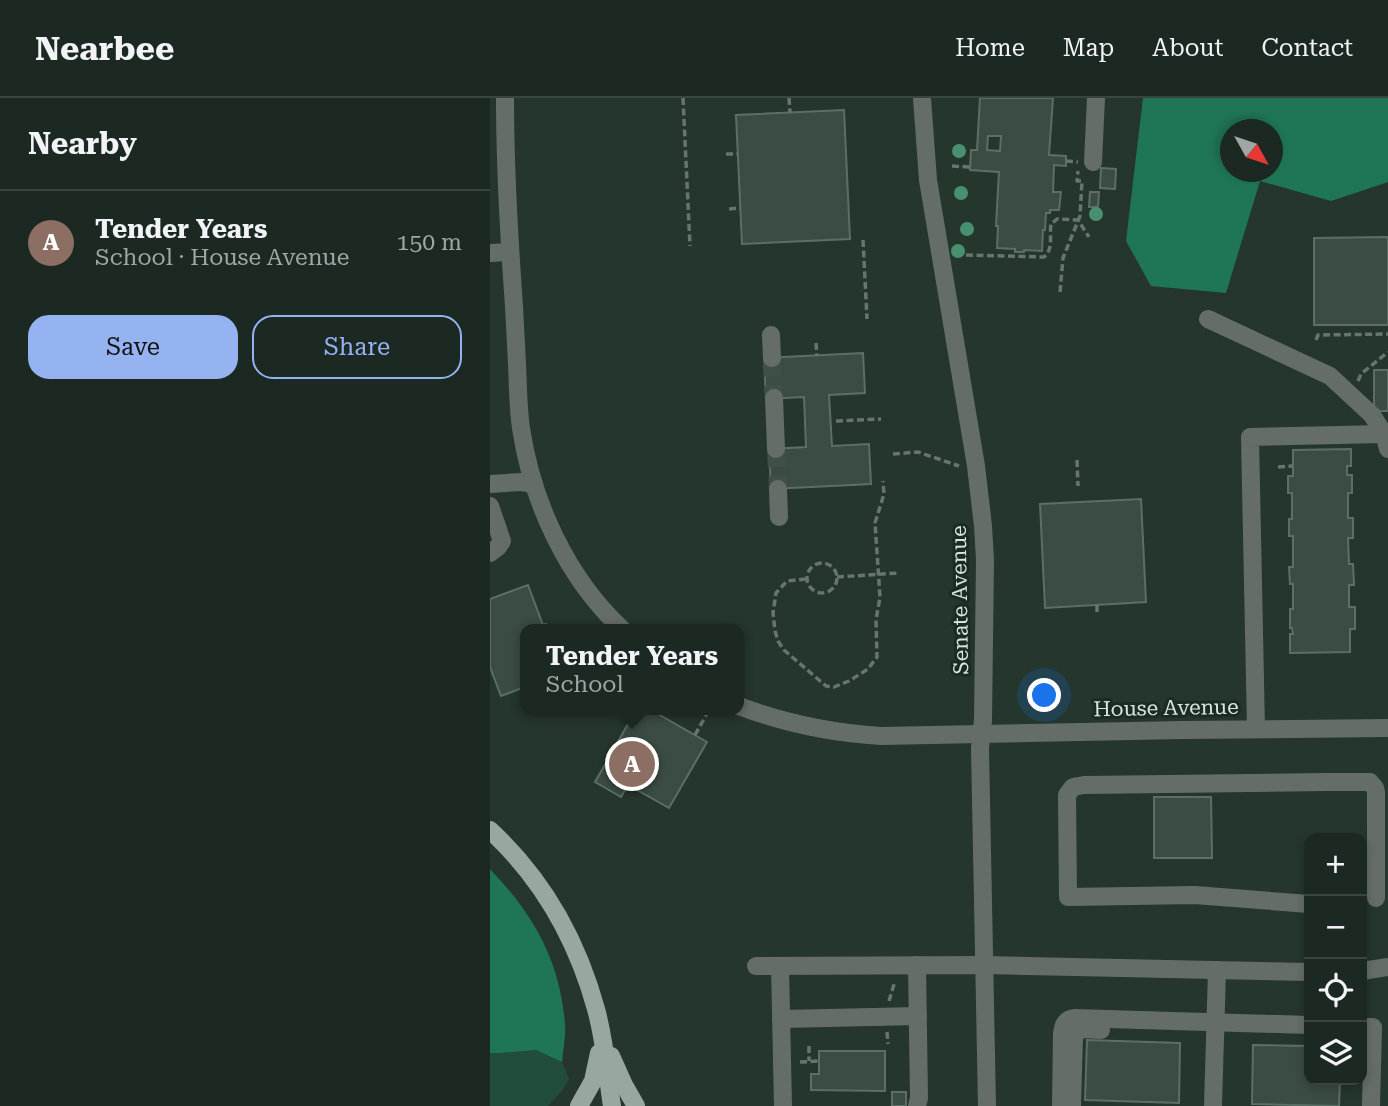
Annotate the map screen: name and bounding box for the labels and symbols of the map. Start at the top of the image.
north arrow [1220,119,1283,182]
street label: Senate Avenue [947,525,973,675]
your location [1027,678,1061,712]
street label: House Avenue [1093,695,1239,721]
pin: A [609,738,655,790]

